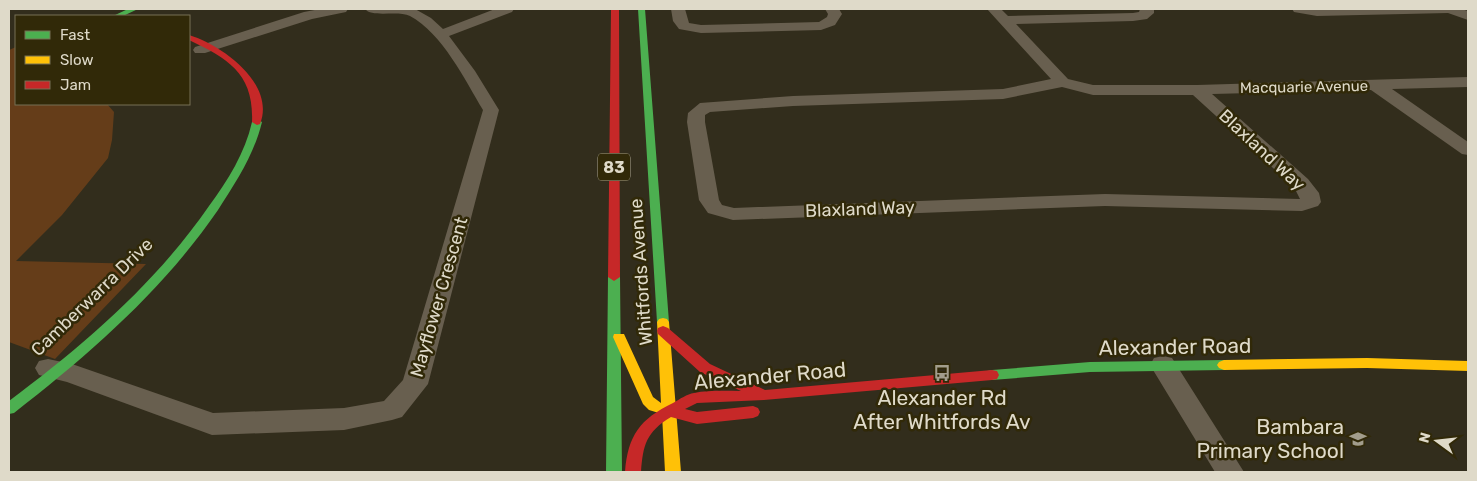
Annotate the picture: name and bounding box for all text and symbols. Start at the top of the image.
legend [15,15,190,105]
text: Fast [60,26,90,44]
text: Slow [60,51,93,69]
text: Jam [60,76,91,94]
street label: Macquarie Avenue [1240,77,1368,97]
street label: Blaxland Way [1214,105,1310,196]
road number: 83 [598,154,630,180]
street label: Blaxland Way [805,196,915,222]
street label: Whitfords Avenue [625,198,657,346]
street label: Mayflower Crescent [406,214,472,380]
street label: Camberwarra Drive [27,233,157,361]
street label: Alexander Road [1098,333,1252,360]
street label: Alexander Road [693,356,847,395]
bus stop icon: Alexander Rd After Whitfords Av [932,363,952,383]
place label: Alexander Rd After Whitfords Av [853,385,1031,434]
place label: Bambara Primary School [1196,414,1344,463]
north arrow [1412,416,1462,466]
school or university icon: Bambara Primary School [1348,429,1368,449]
text: N [1415,431,1434,445]

